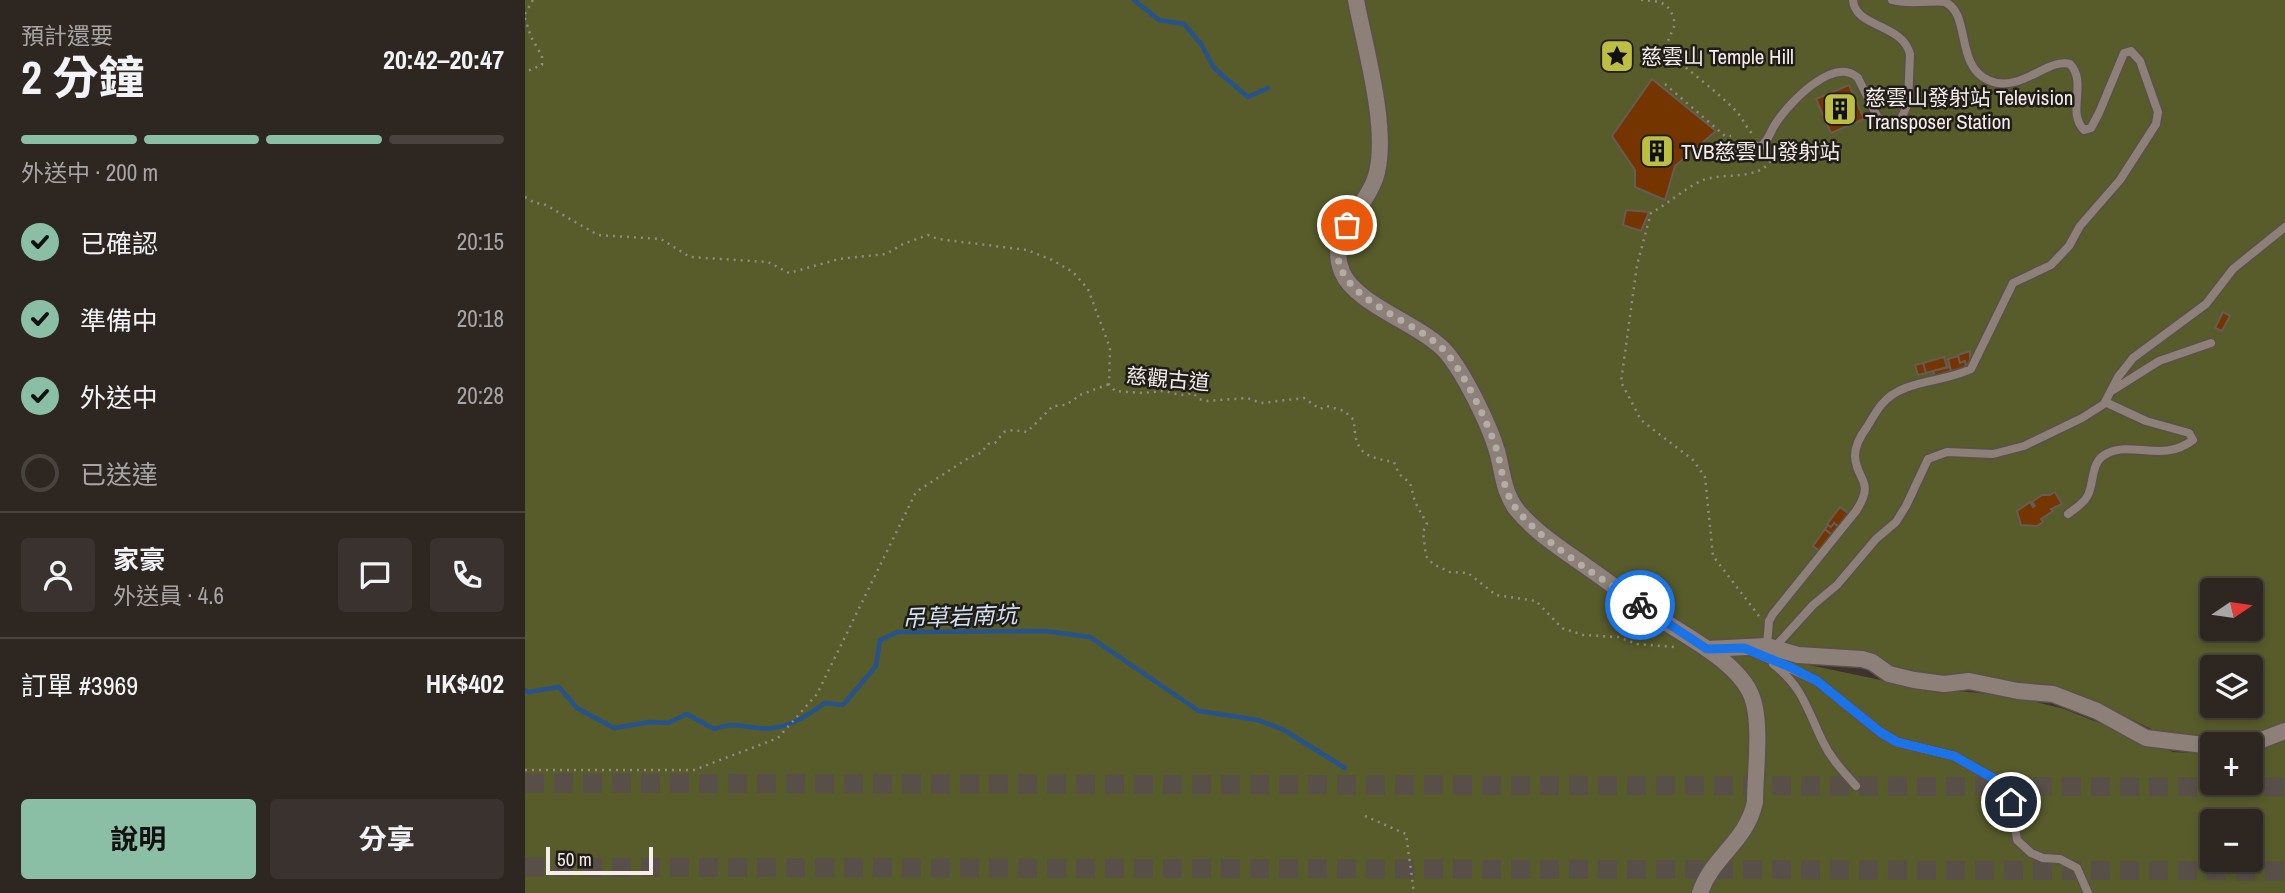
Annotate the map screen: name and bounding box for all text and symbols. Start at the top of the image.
text: 預計還要 [21,20,113,51]
place icon: 慈雲山 Temple Hill [1598,37,1636,75]
text: 20:42–20:47 [383,42,504,77]
place label: 慈雲山 Temple Hill [1641,42,1794,71]
text: 2 分鐘 [21,46,144,108]
place label: 慈雲山發射站 Television Transposer Station [1865,83,2073,136]
building icon: 慈雲山發射站 Television Transposer Station [1821,90,1859,128]
building icon: TVB慈雲山發射站 [1638,132,1676,170]
place label: TVB慈雲山發射站 [1681,137,1841,166]
text: 外送中 · 200 m [21,157,158,188]
pin [1317,195,1377,255]
icon: bag [1328,206,1366,244]
icon: check [21,223,59,261]
text: 已確認 [80,226,158,261]
text: 20:15 [457,226,504,257]
icon: check [21,300,59,338]
text: 準備中 [80,303,158,338]
text: 20:18 [457,303,504,334]
street label: 慈觀古道 [1125,361,1211,397]
icon: check [21,377,59,415]
text: 外送中 [80,380,158,415]
text: 20:28 [457,380,504,411]
text: 已送達 [80,457,158,492]
button: person [21,538,95,612]
button: chat [338,538,412,612]
button: phone [430,538,504,612]
text: 家豪 [113,542,165,577]
courier [1605,570,1675,640]
north arrow [2200,578,2263,640]
map controls [2200,578,2263,872]
text: 外送員 · 4.6 [113,580,224,611]
icon: bike [1621,586,1659,624]
water label: 吊草岩南坑 [902,598,1021,633]
button: layers [2200,655,2263,718]
text: HK$402 [426,666,504,701]
text: 訂單 #3969 [21,668,138,703]
button: + [2200,732,2263,795]
pin [1981,772,2041,832]
icon: home [1992,783,2030,821]
button: 說明 [21,799,256,879]
button: 分享 [270,799,504,879]
button: − [2200,809,2263,872]
scale bar [546,844,653,876]
text: 50 m [557,846,592,872]

